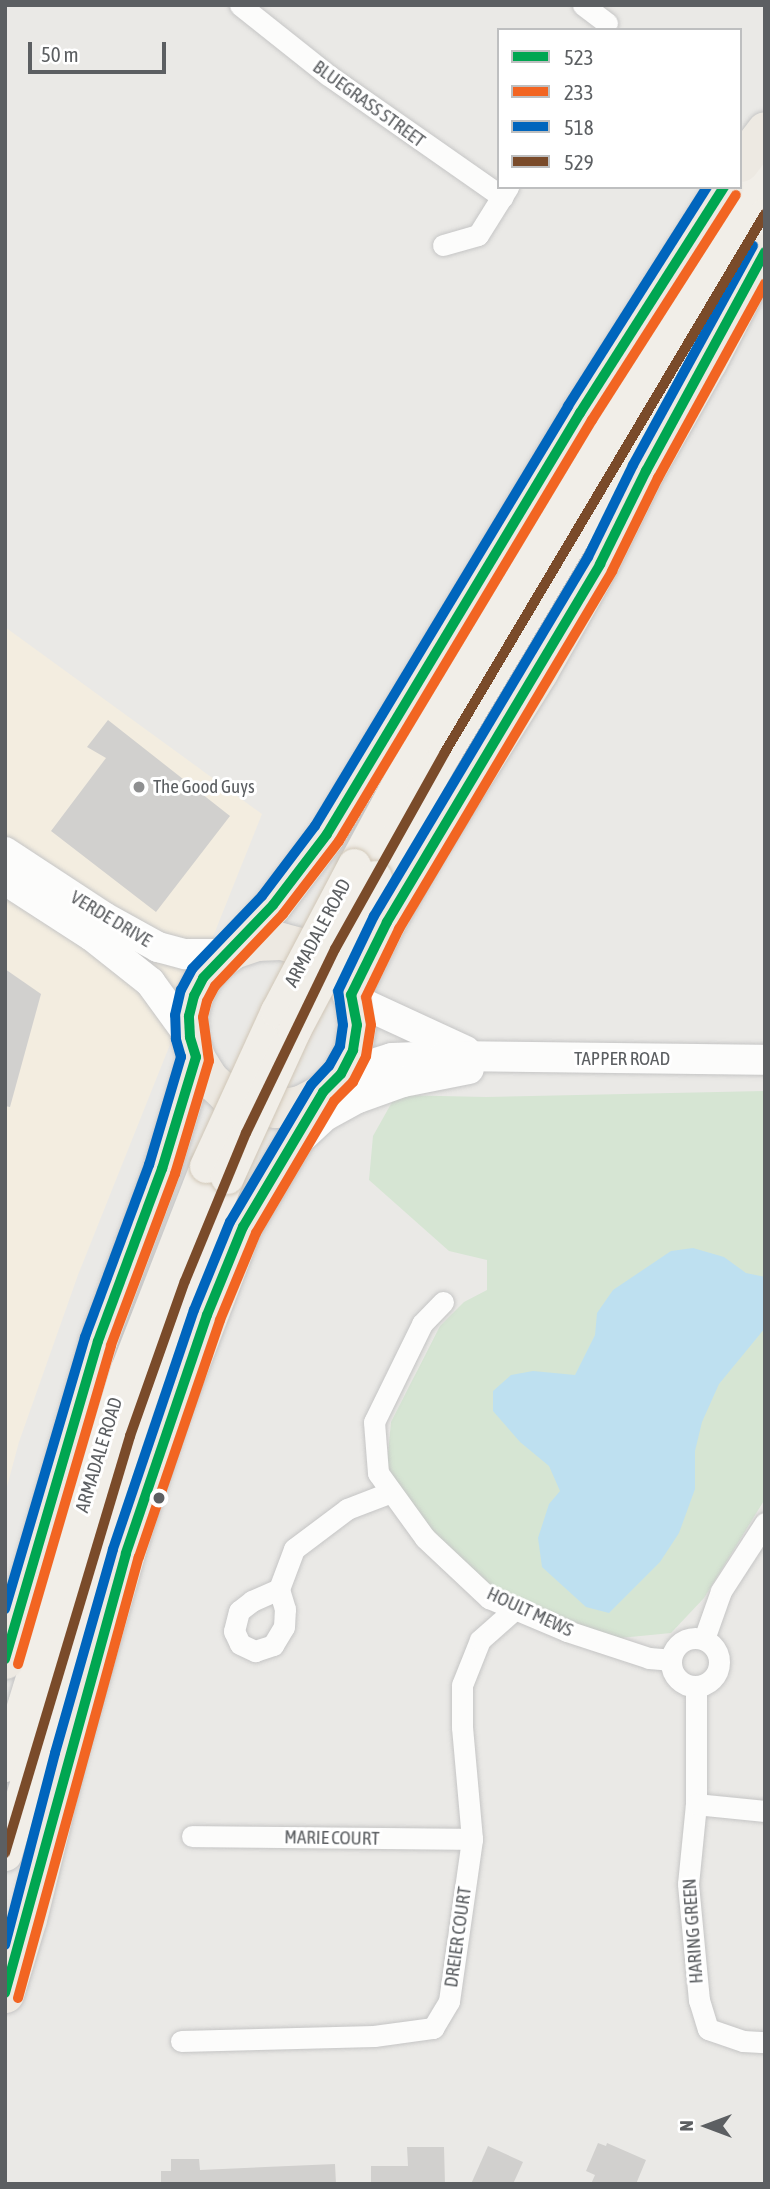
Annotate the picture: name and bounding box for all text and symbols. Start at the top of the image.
scale bar [32,28,170,72]
legend [497,28,742,189]
text: 50 m [41,42,79,66]
text: 523 [564,45,594,69]
street label: BLUEGRASS STREET [308,56,430,152]
text: 233 [564,80,594,104]
text: 518 [564,115,594,139]
text: 529 [564,150,594,174]
place label: The Good Guys [153,776,255,798]
marker: The Good Guys [131,779,147,795]
street label: ARMADALE ROAD [280,875,356,991]
street label: VERDE DRIVE [66,886,156,952]
street label: TAPPER ROAD [574,1048,670,1070]
street label: ARMADALE ROAD [71,1395,127,1515]
unlabelled marker [152,1491,166,1505]
street label: HOULT MEWS [483,1582,577,1642]
street label: MARIE COURT [284,1826,380,1850]
street label: HARING GREEN [678,1878,708,1984]
street label: DREIER COURT [440,1885,476,1989]
north arrow [672,2091,742,2161]
text: N [675,2120,697,2132]

